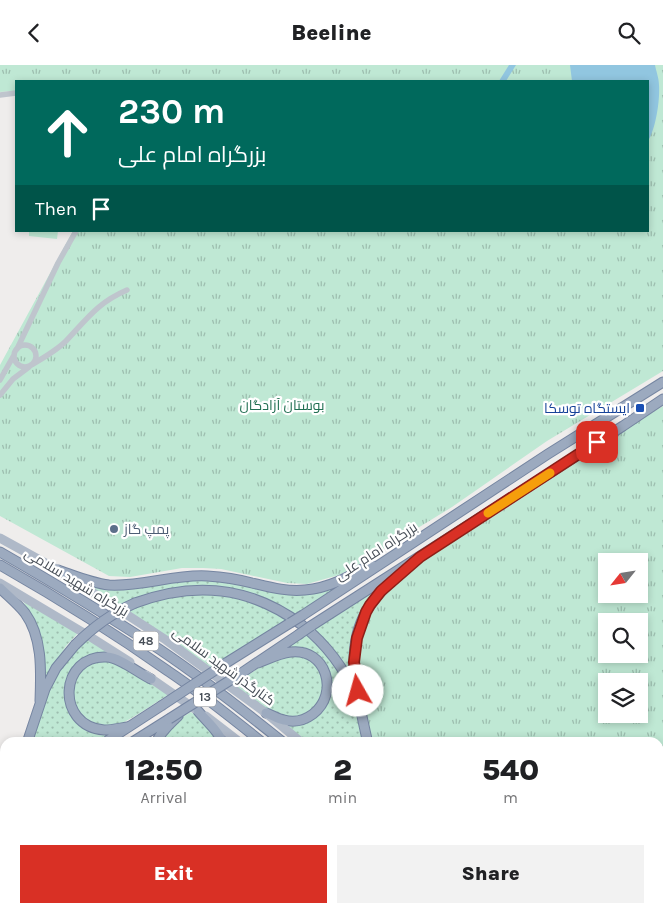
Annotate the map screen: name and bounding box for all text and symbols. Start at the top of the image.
icon: back [20,19,48,47]
icon: search [615,19,643,47]
text: Beeline [291,20,372,46]
text: 230 m [118,91,225,132]
icon: ahead [35,100,100,165]
text: بزرگراه امام علی [118,142,266,168]
icon: arrive [87,195,115,223]
text: Then [35,198,77,220]
park label: بوستان آزادگان [239,397,325,414]
place label: ایستگاه توسکا [544,400,630,417]
marker: ایستگاه توسکا [634,402,646,414]
pin [576,421,618,463]
icon: arrive [583,428,611,456]
street label: بزرگراه امام علی [332,519,421,585]
place label: پمپ گاز [123,521,169,539]
marker: پمپ گاز [108,523,120,535]
street label: بزرگراه شهید سلامی [22,545,132,620]
north arrow [598,553,648,603]
map controls [598,553,648,723]
button: search [598,613,648,663]
street label: کنارگذر شهید سلامی [169,623,278,709]
road number: 48 [134,631,158,651]
position arrow [331,664,383,716]
button: layers [598,673,648,723]
road number: 13 [194,687,216,707]
text: 12:50 [125,752,203,788]
text: 2 [333,752,352,788]
text: 540 [482,752,539,788]
text: Arrival [140,788,187,807]
text: min [328,788,357,807]
text: m [503,788,518,807]
button: Exit [20,845,327,903]
button: Share [337,845,644,903]

